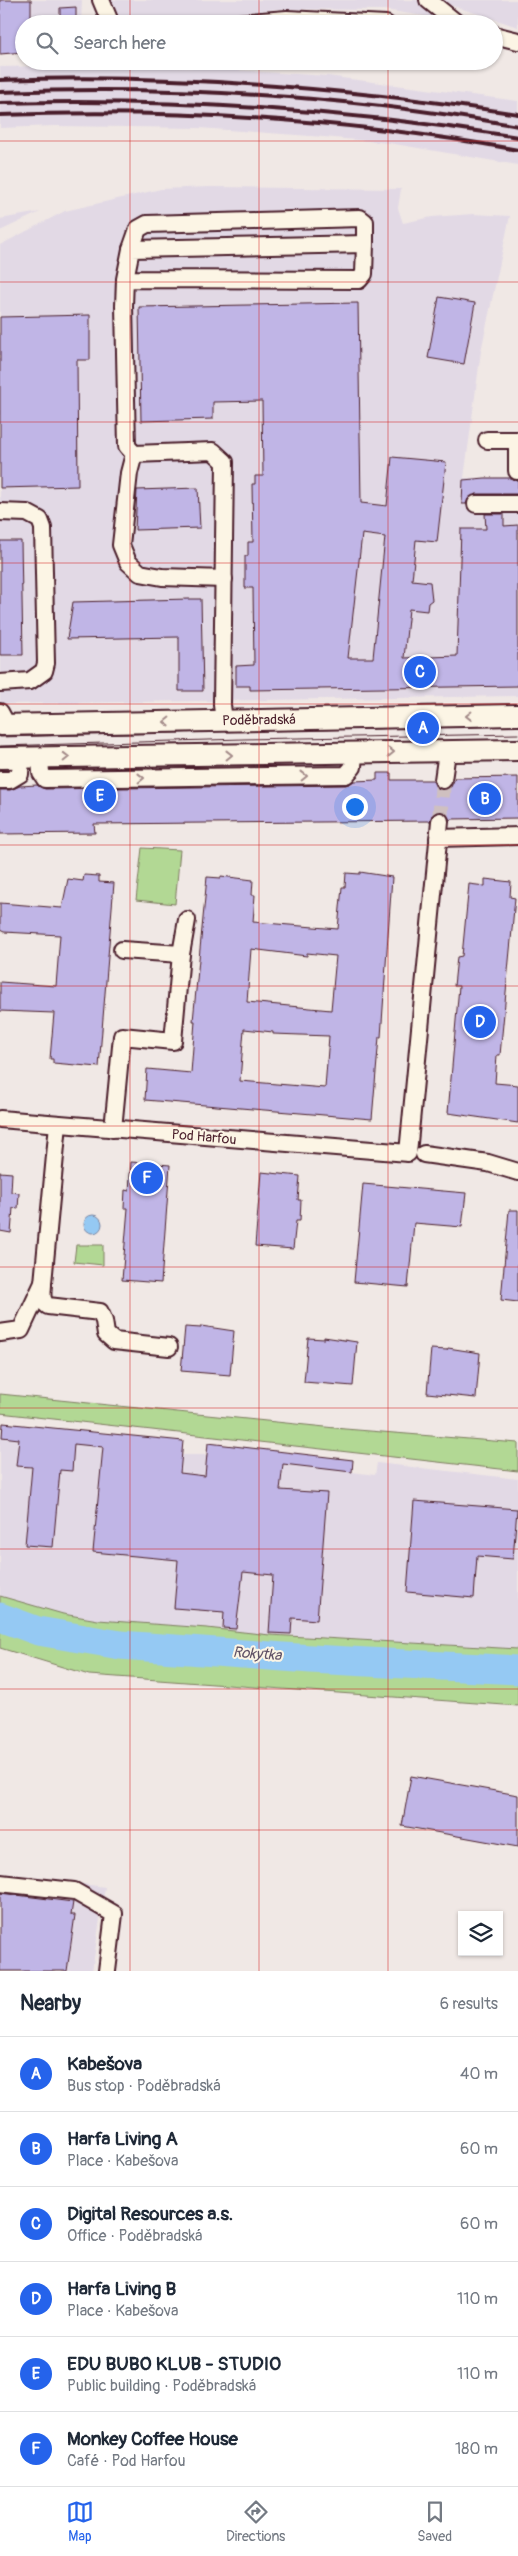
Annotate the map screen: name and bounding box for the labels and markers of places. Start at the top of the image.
pin: C [404,653,436,691]
pin: A [407,709,439,747]
pin: E [84,777,116,815]
pin: B [469,780,501,818]
pin: D [464,1003,496,1041]
pin: F [131,1159,163,1197]

